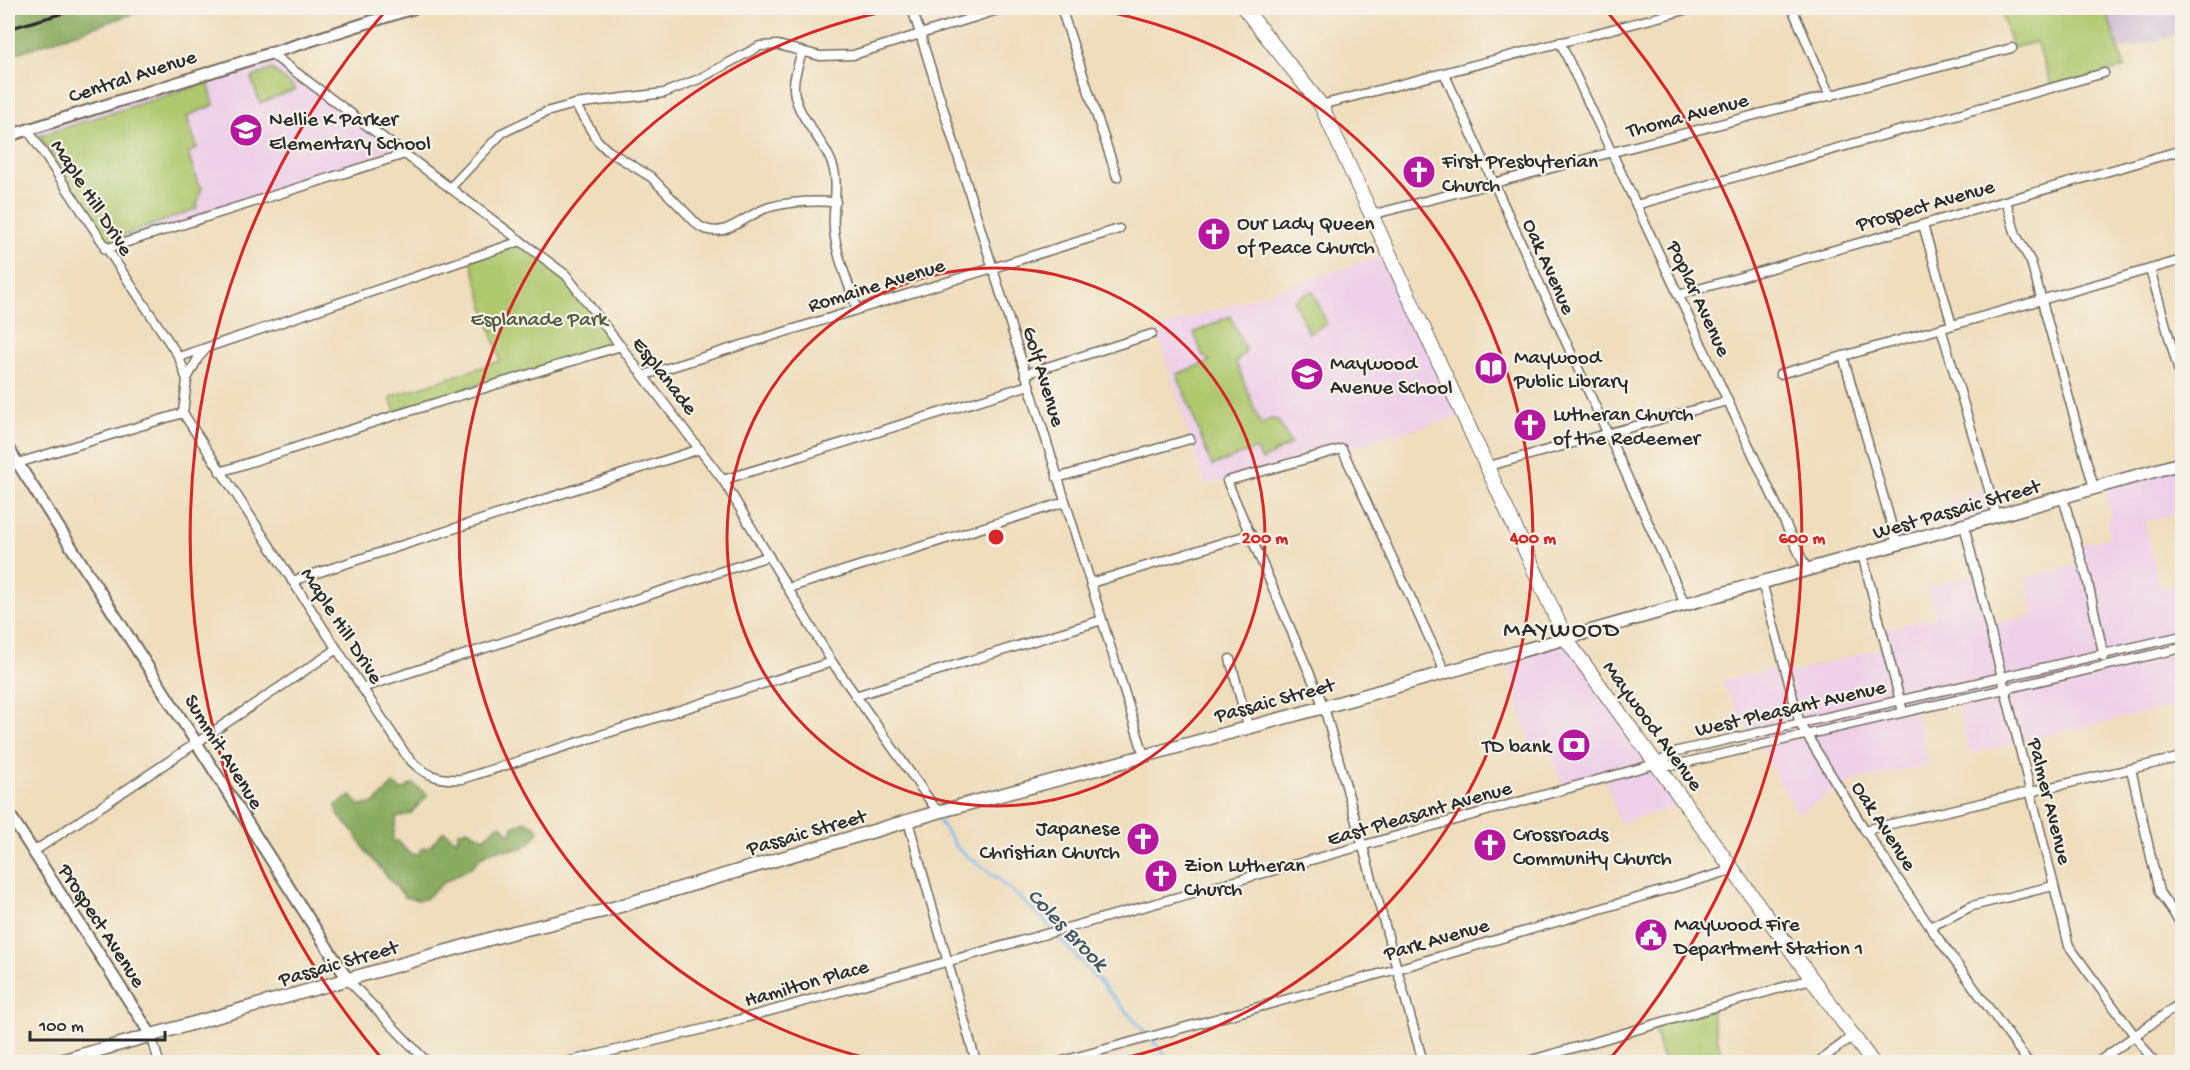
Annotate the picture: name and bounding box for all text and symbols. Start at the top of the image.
street label: Central Avenue [66,46,201,111]
street label: Thoma Avenue [1623,89,1753,146]
place label: Nellie K Parker Elementary School [269,109,431,158]
school or university icon: Nellie K Parker Elementary School [228,112,264,148]
street label: Maple Hill Drive [43,136,138,263]
place label: First Presbyterian Church [1441,151,1598,200]
church icon: First Presbyterian Church [1401,154,1437,190]
street label: Prospect Avenue [1853,175,1999,239]
place label: Our Lady Queen of Peace Church [1237,213,1375,262]
church icon: Our Lady Queen of Peace Church [1196,216,1232,252]
street label: Oak Avenue [1515,216,1579,320]
street label: Poplar Avenue [1659,237,1735,362]
street label: Romaine Avenue [805,254,950,320]
park label: Esplanade Park [470,309,610,334]
street label: Golf Avenue [1015,324,1069,431]
street label: Esplanade [625,333,702,422]
place label: Maywood Public Library [1513,347,1628,396]
library icon: Maywood Public Library [1473,350,1509,386]
place label: Maywood Avenue School [1330,353,1453,402]
school or university icon: Maywood Avenue School [1289,356,1325,392]
place label: Lutheran Church of the Redeemer [1553,404,1702,453]
church icon: Lutheran Church of the Redeemer [1512,407,1548,443]
street label: West Passaic Street [1870,475,2046,547]
centre of rings [986,527,1006,547]
text: 200 m [1242,529,1288,550]
text: 400 m [1509,529,1556,550]
text: 600 m [1779,529,1826,550]
street label: Maple Hill Drive [293,564,388,691]
district label: MAYWOOD [1503,617,1621,646]
street label: Maywood Avenue [1595,657,1708,798]
street label: Passaic Street [1211,674,1340,731]
street label: West Pleasant Avenue [1693,676,1890,744]
street label: Summit Avenue [177,691,268,816]
bank icon: TD bank [1556,727,1592,763]
street label: Palmer Avenue [2020,735,2076,869]
place label: TD bank [1481,736,1554,761]
street label: East Pleasant Avenue [1325,777,1516,854]
street label: Oak Avenue [1844,777,1921,877]
street label: Passaic Street [743,805,872,864]
place label: Japanese Christian Church [980,818,1121,867]
church icon: Japanese Christian Church [1125,821,1161,857]
place label: Crossroads Community Church [1513,824,1672,873]
church icon: Crossroads Community Church [1472,827,1508,863]
place label: Zion Lutheran Church [1184,855,1305,904]
church icon: Zion Lutheran Church [1143,858,1179,894]
street label: Prospect Avenue [50,859,150,995]
water label: Coles Brook [1020,884,1113,979]
street label: Park Avenue [1381,914,1494,969]
place label: Maywood Fire Department Station 1 [1672,914,1863,963]
public building icon: Maywood Fire Department Station 1 [1633,917,1669,953]
street label: Passaic Street [275,936,404,995]
street label: Hamilton Place [742,955,873,1015]
scale bar [30,1004,165,1042]
text: 100 m [38,1017,84,1038]

